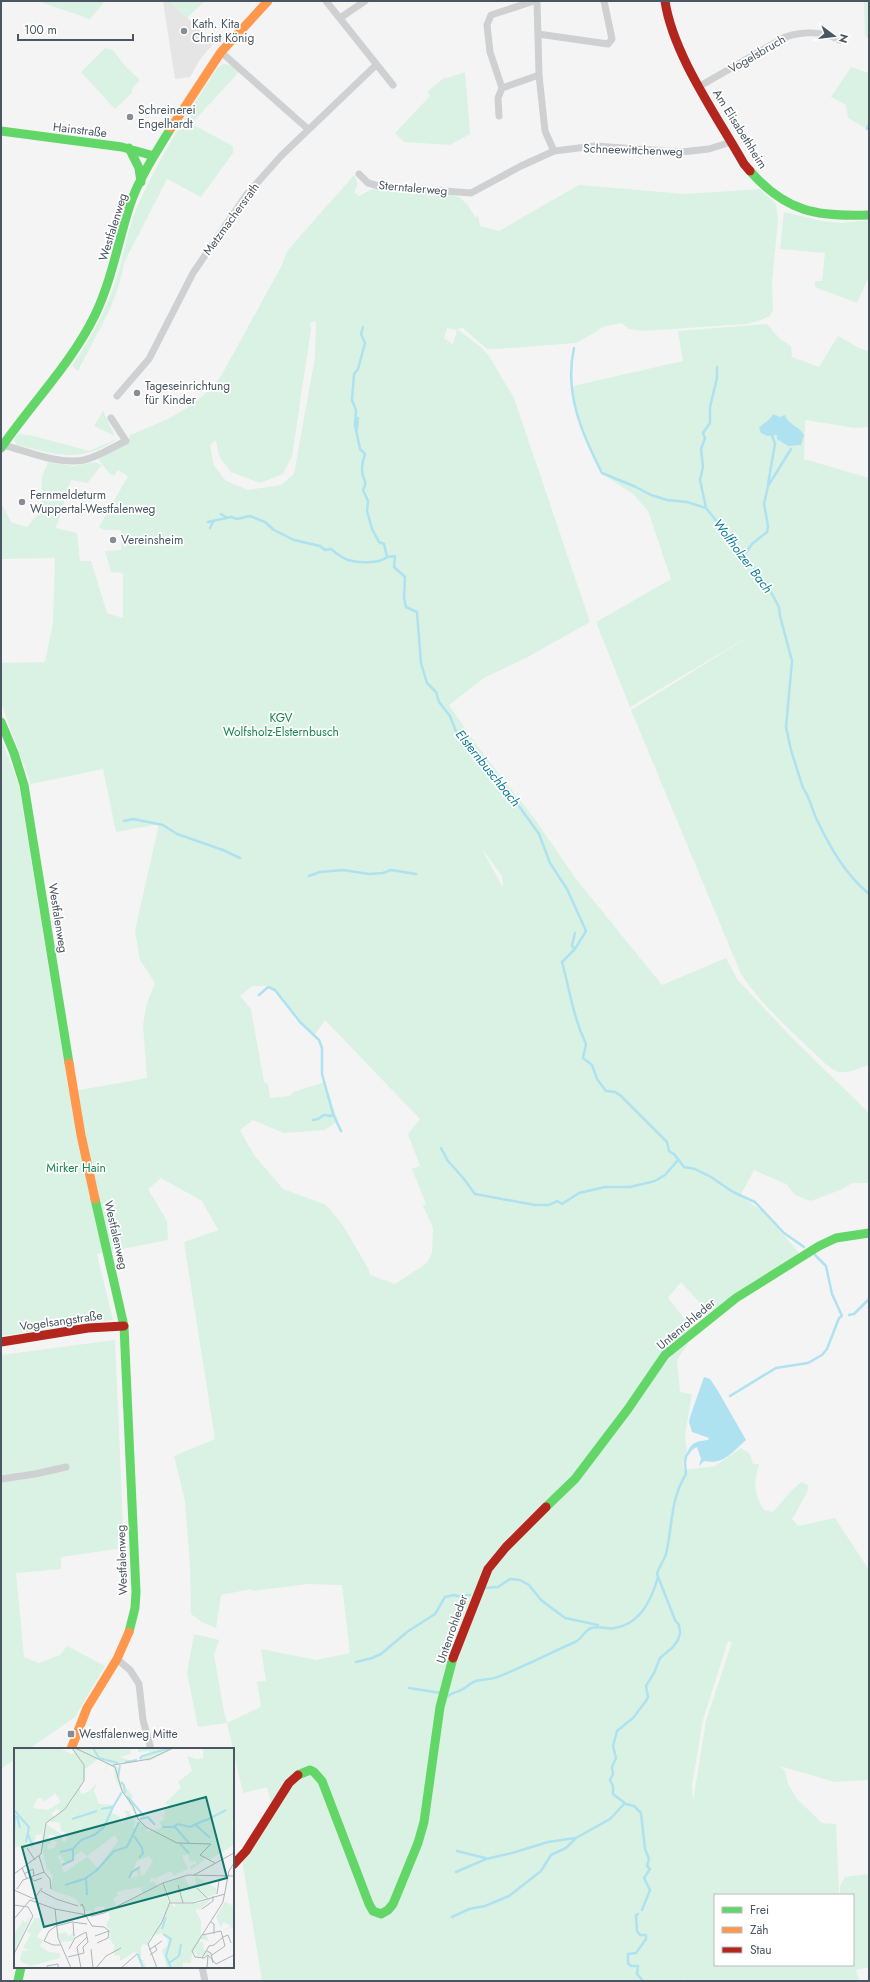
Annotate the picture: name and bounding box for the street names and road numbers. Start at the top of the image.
street label: Vogelsbruch [725,30,789,78]
street label: Am Elisabethheim [708,86,772,172]
street label: Hainstraße [52,118,108,142]
street label: Schneewittchenweg [583,139,683,161]
street label: Sterntalerweg [378,176,448,200]
street label: Metzmachersrath [199,179,263,259]
street label: Westfalenweg [94,191,132,263]
street label: Westfalenweg [44,882,72,954]
street label: Westfalenweg [99,1199,133,1271]
street label: Untenrohleder [653,1293,720,1354]
street label: Vogelsangstraße [18,1306,104,1336]
street label: Westfalenweg [112,1525,132,1595]
street label: Untenrohleder [432,1591,473,1666]

